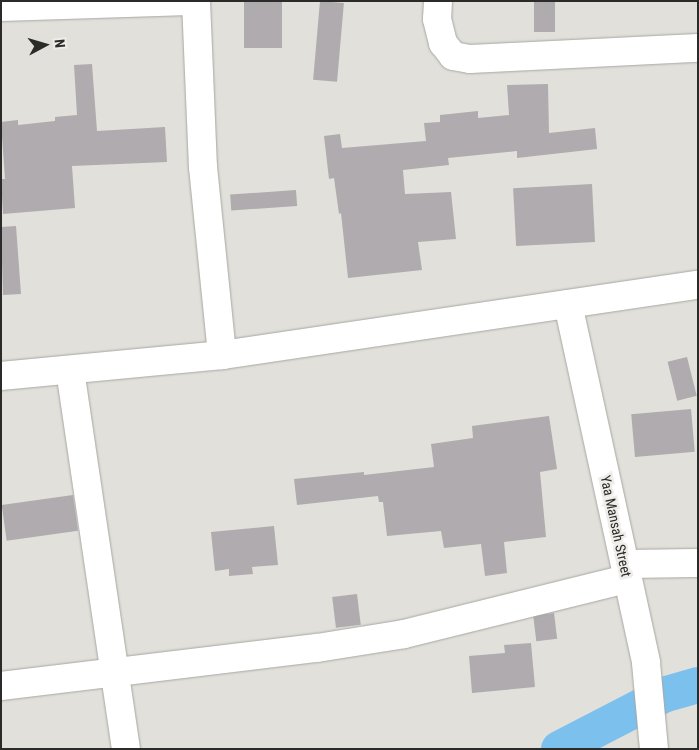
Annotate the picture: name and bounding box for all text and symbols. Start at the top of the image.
north arrow [20,20,70,70]
text: N [52,38,68,49]
street label: Yaa Mansah Street [597,474,635,578]

